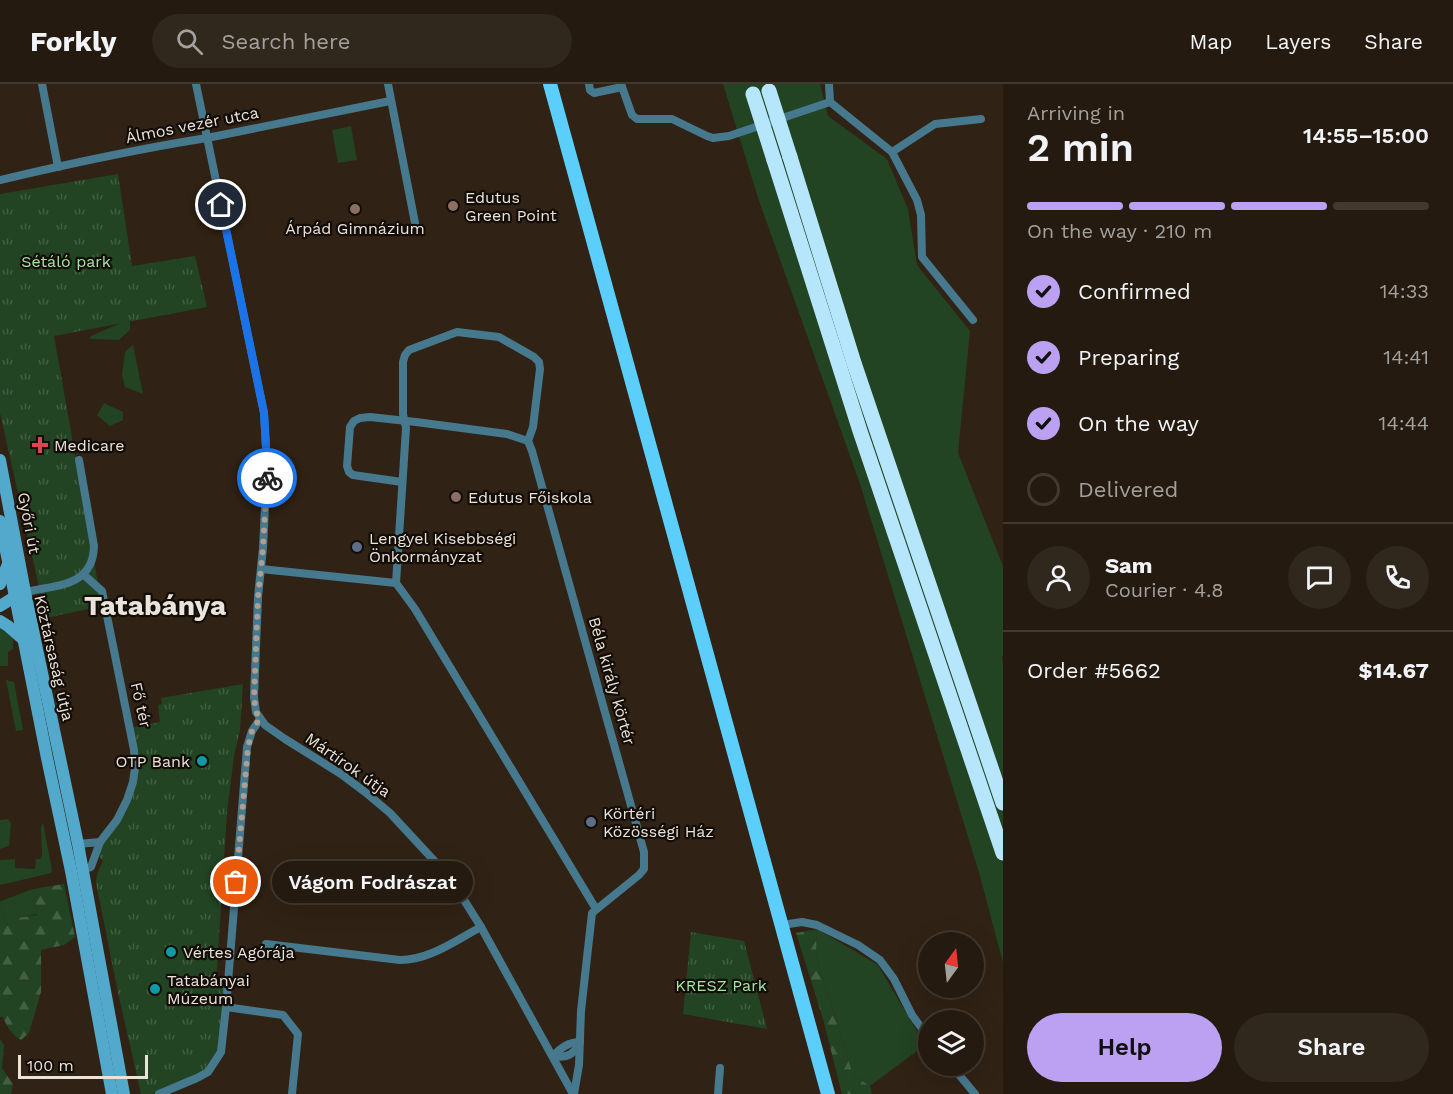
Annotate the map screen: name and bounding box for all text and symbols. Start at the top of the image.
search box [152,14,572,68]
text: Forkly [30,25,116,58]
icon: search [173,25,206,58]
text: Search here [221,29,350,54]
text: Map [1189,29,1232,54]
text: Layers [1265,29,1331,54]
text: Share [1364,29,1423,54]
text: Arriving in [1027,101,1125,125]
street label: Álmos vezér utca [124,103,260,147]
text: 14:55–15:00 [1303,123,1429,148]
text: 2 min [1027,125,1134,170]
pin [195,179,246,230]
icon: home [204,188,237,221]
place label: Edutus Green Point [465,188,557,225]
marker: Edutus Green Point [446,199,460,213]
marker: Árpád Gimnázium [348,202,362,216]
place label: Árpád Gimnázium [285,219,425,238]
text: On the way · 210 m [1027,219,1212,243]
park label: Sétáló park [21,252,111,271]
icon: check [1027,275,1060,308]
text: Confirmed [1078,279,1191,304]
text: 14:33 [1380,279,1429,303]
icon: check [1027,341,1060,374]
text: Preparing [1078,345,1179,370]
text: 14:41 [1383,345,1429,369]
icon: check [1027,407,1060,440]
text: On the way [1078,411,1199,436]
text: 14:44 [1379,411,1429,435]
marker: Medicare [31,436,49,454]
place label: Medicare [54,436,125,455]
courier [237,448,297,508]
icon: bike [251,462,284,495]
text: Delivered [1078,477,1178,502]
place label: Edutus Főiskola [468,488,592,507]
marker: Edutus Főiskola [449,490,463,504]
street label: Győri út [14,491,44,556]
place label: Lengyel Kisebbségi Önkormányzat [369,529,516,566]
marker: Lengyel Kisebbségi Önkormányzat [350,540,364,554]
button: person [1027,546,1090,609]
button: chat [1288,546,1351,609]
button: phone [1366,546,1429,609]
text: Sam [1105,553,1153,578]
text: Courier · 4.8 [1105,578,1224,602]
district label: Tatabánya [84,589,227,622]
street label: Köztársaság útja [30,593,78,723]
street label: Béla király körtér [585,615,639,748]
text: Order #5662 [1027,658,1161,683]
text: $14.67 [1359,658,1429,683]
street label: Fő tér [127,680,156,730]
street label: Mártírok útja [302,729,394,801]
place label: OTP Bank [115,752,190,771]
marker: OTP Bank [195,754,209,768]
place label: Körtéri Közösségi Ház [603,804,714,841]
marker: Körtéri Közösségi Ház [584,815,598,829]
pin [210,856,261,907]
callout: Vágom Fodrászat [272,861,473,903]
icon: bag [219,865,252,898]
text: Vágom Fodrászat [289,870,456,894]
north arrow [918,932,984,998]
map controls [918,932,984,1076]
place label: Vértes Agórája [183,943,294,962]
marker: Vértes Agórája [164,945,178,959]
place label: Tatabányai Múzeum [167,971,250,1008]
park label: KRESZ Park [675,976,767,995]
marker: Tatabányai Múzeum [148,982,162,996]
button: layers [918,1010,984,1076]
button: Help [1027,1013,1222,1082]
button: Share [1234,1013,1429,1082]
scale bar [18,1052,148,1080]
text: 100 m [27,1056,74,1075]

